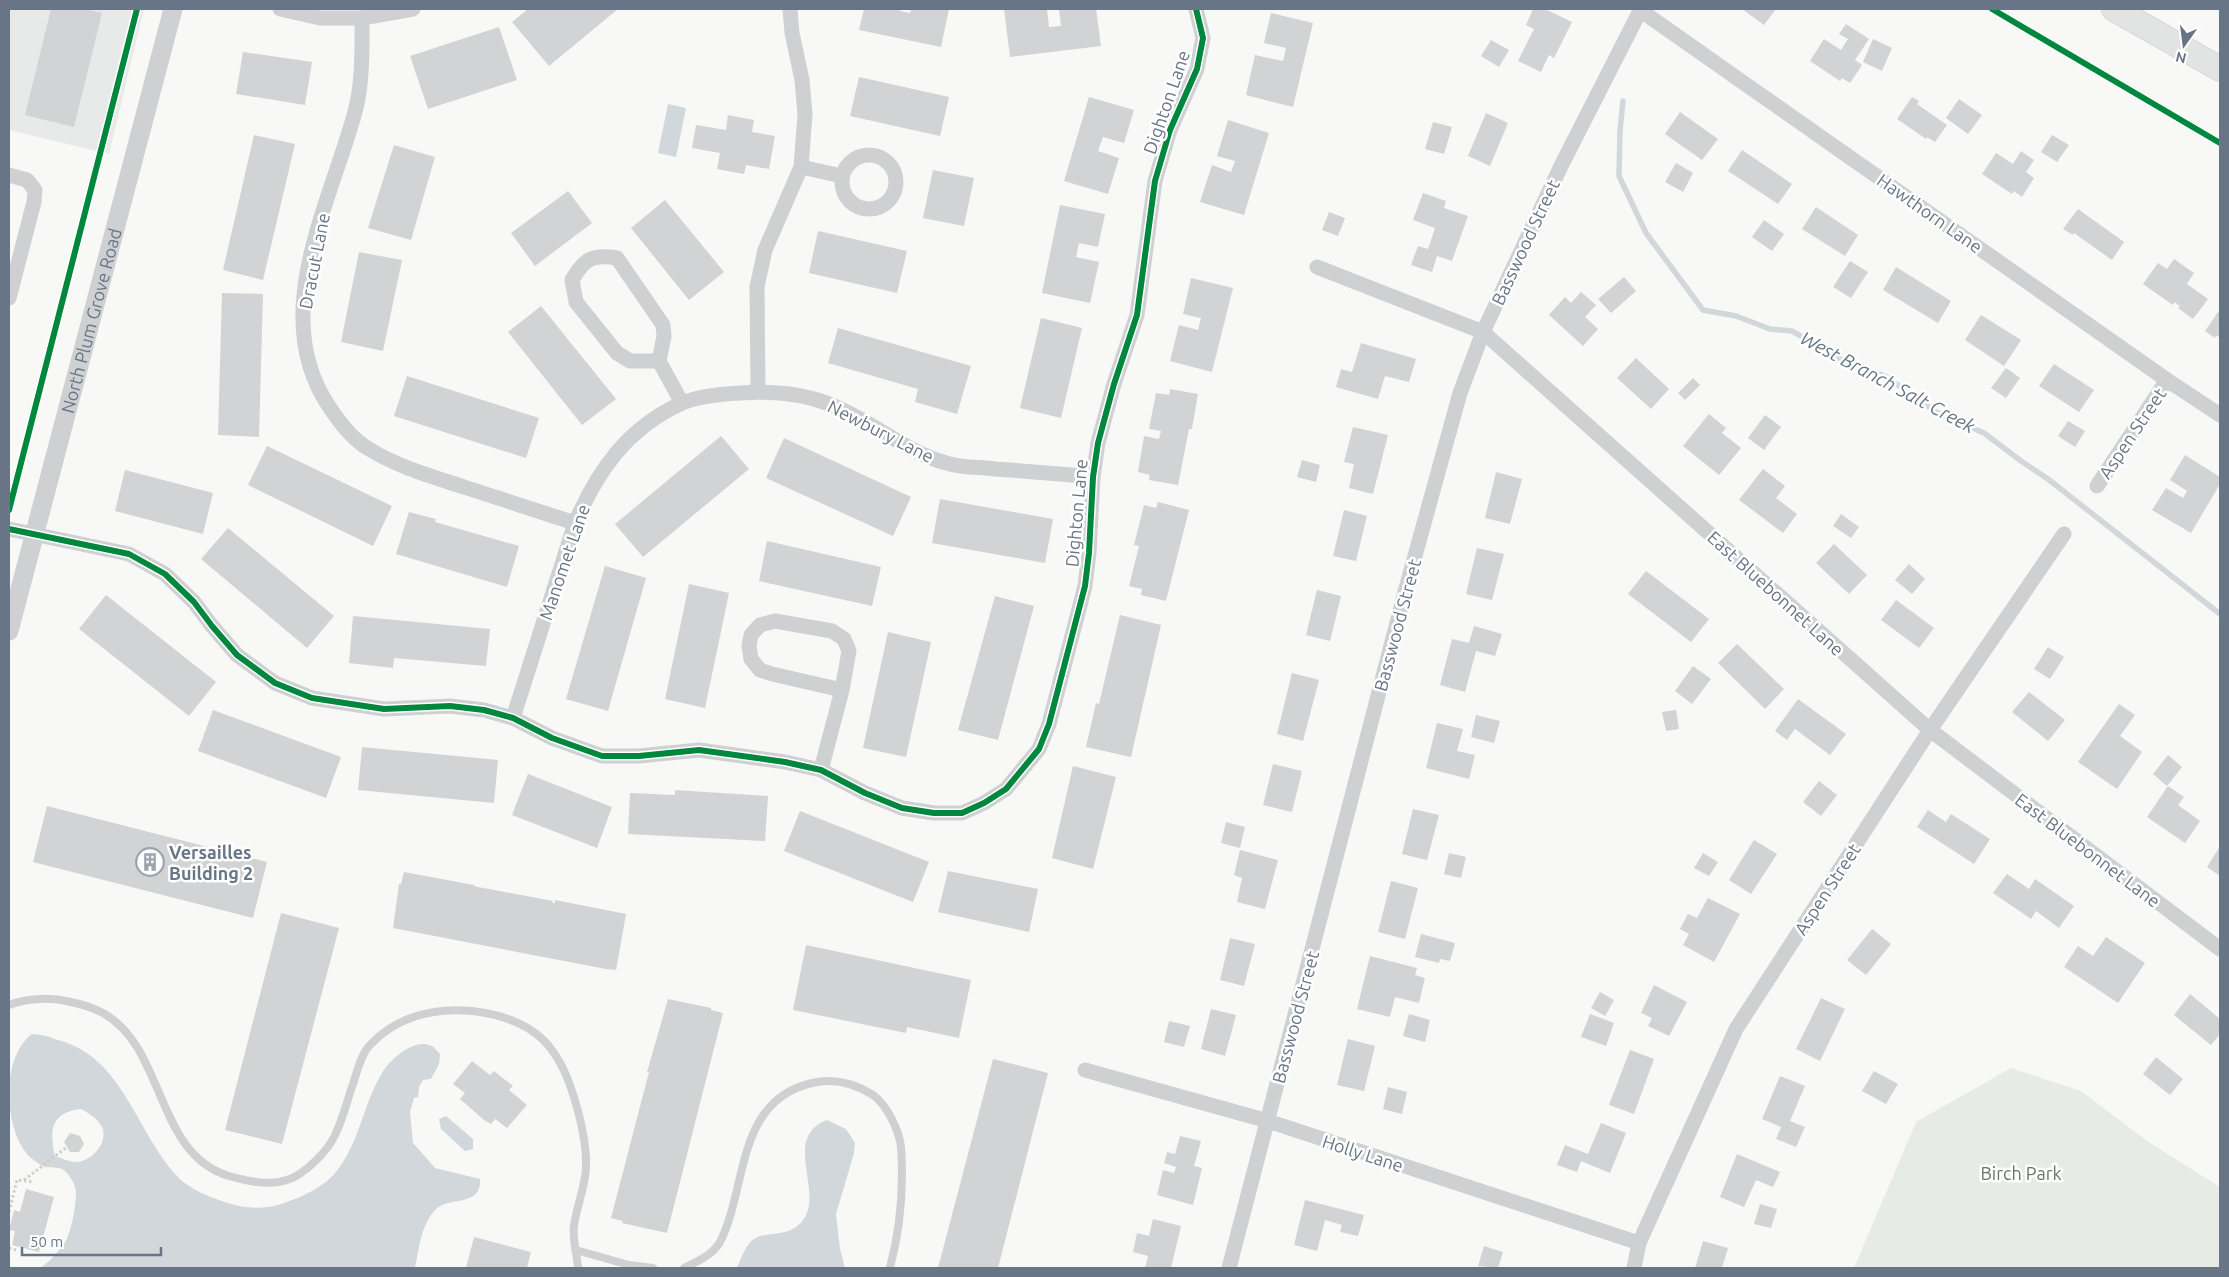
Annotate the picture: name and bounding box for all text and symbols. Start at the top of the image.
north arrow [2159,20,2209,70]
street label: Dighton Lane [1139,48,1193,156]
text: N [2174,49,2188,67]
street label: Hawthorn Lane [1874,169,1986,257]
street label: Basswood Street [1487,176,1563,308]
street label: Dracut Lane [295,211,333,311]
street label: North Plum Grove Road [57,226,125,415]
water label: West Branch Salt Creek [1797,327,1979,437]
street label: Aspen Street [2094,384,2170,482]
street label: Newbury Lane [825,396,937,466]
street label: Dighton Lane [1061,458,1091,568]
street label: Manomet Lane [535,502,593,622]
street label: East Bluebonnet Lane [1704,527,1848,659]
street label: Basswood Street [1370,557,1424,693]
street label: East Bluebonnet Lane [2012,789,2164,911]
street label: Aspen Street [1790,840,1864,938]
place label: Versailles Building 2 [169,842,253,883]
building icon: Versailles Building 2 [135,847,165,877]
street label: Basswood Street [1268,949,1322,1085]
street label: Holly Lane [1320,1131,1406,1175]
park label: Birch Park [1980,1163,2062,1183]
scale bar [22,1224,161,1256]
text: 50 m [30,1233,63,1250]

